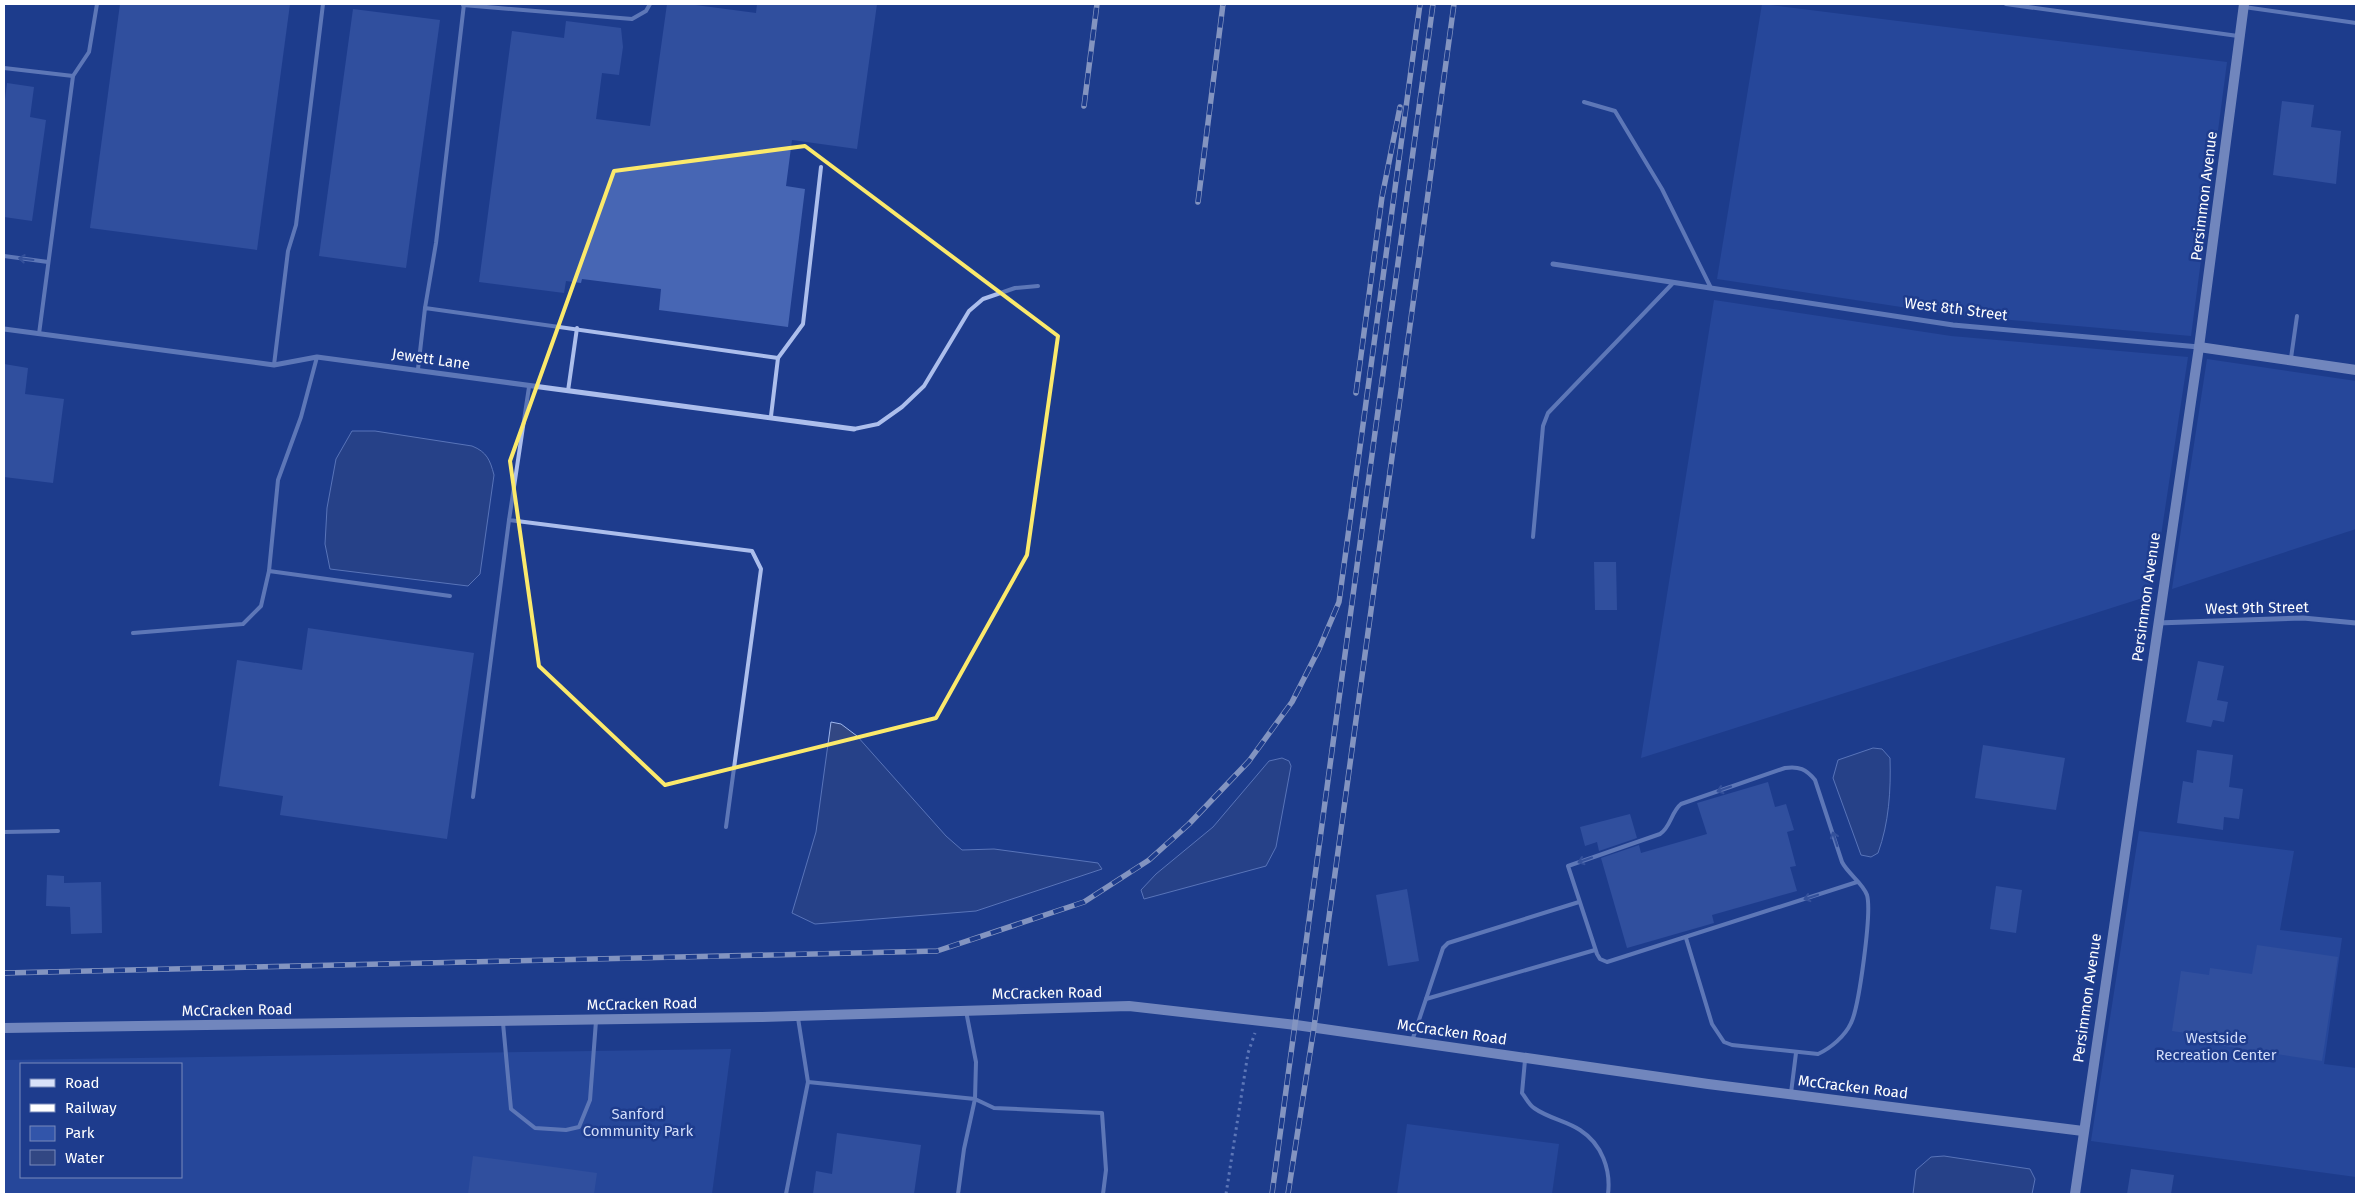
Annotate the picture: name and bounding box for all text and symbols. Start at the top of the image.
street label: Persimmon Avenue [2187,130,2221,262]
one-way arrow [18,254,34,264]
street label: West 8th Street [1903,294,2009,324]
street label: Jewett Lane [391,345,471,373]
street label: Persimmon Avenue [2128,531,2164,663]
street label: West 9th Street [2205,598,2310,618]
one-way arrow [1717,785,1732,794]
one-way arrow [1829,832,1839,848]
one-way arrow [1578,856,1593,865]
one-way arrow [1803,893,1819,902]
street label: Persimmon Avenue [2069,932,2105,1064]
street label: McCracken Road [992,983,1102,1003]
street label: McCracken Road [587,994,697,1014]
street label: McCracken Road [182,1000,292,1020]
street label: McCracken Road [1396,1015,1508,1049]
park label: Westside Recreation Center [2155,1029,2277,1064]
legend [20,1063,182,1178]
street label: McCracken Road [1797,1071,1909,1103]
text: Road [65,1074,100,1092]
text: Railway [65,1099,117,1117]
park label: Sanford Community Park [583,1105,694,1140]
text: Park [65,1124,95,1142]
text: Water [65,1149,104,1167]

